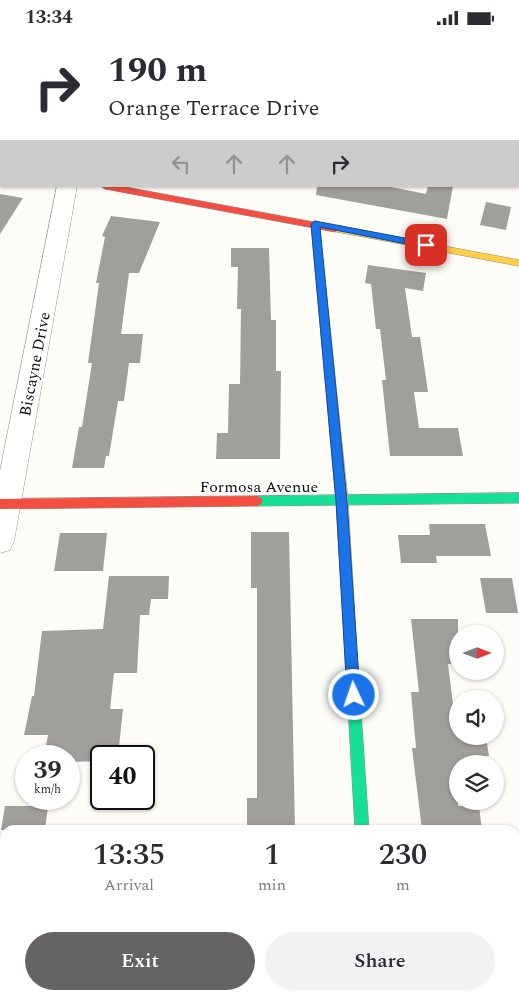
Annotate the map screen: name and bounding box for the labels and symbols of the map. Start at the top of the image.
pin [405,224,447,266]
street label: Biscayne Drive [13,310,57,418]
street label: Formosa Avenue [200,475,318,499]
north arrow [449,625,504,680]
position arrow [327,668,379,720]
speed limit sign: 40 [90,745,155,810]

